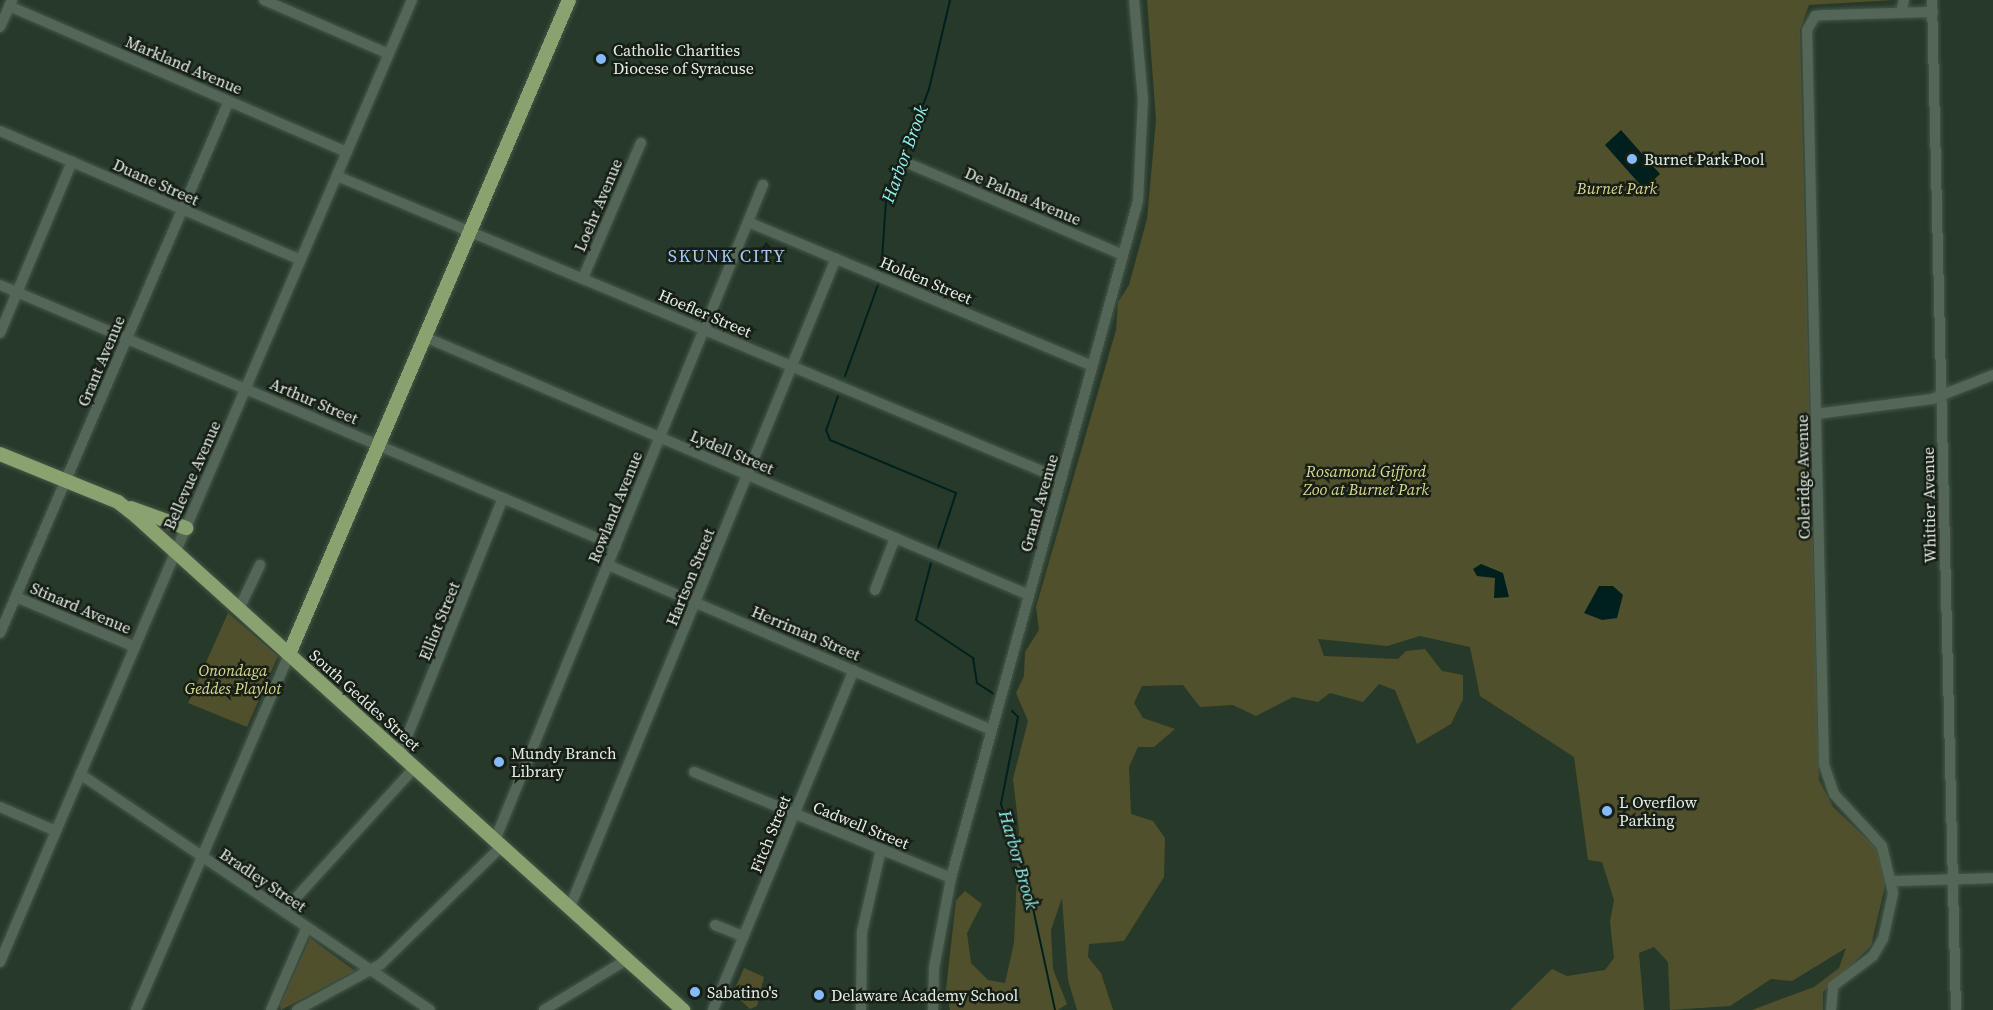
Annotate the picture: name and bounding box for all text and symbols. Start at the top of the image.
street label: Markland Avenue [123,32,245,98]
place label: Catholic Charities Diocese of Syracuse [613,40,754,78]
marker: Catholic Charities Diocese of Syracuse [594,52,608,66]
water label: Harbor Brook [877,102,933,206]
place label: Burnet Park Pool [1644,149,1764,169]
marker: Burnet Park Pool [1625,152,1639,166]
street label: Duane Street [110,155,202,209]
street label: Loehr Avenue [570,156,626,254]
street label: De Palma Avenue [962,163,1084,229]
park label: Burnet Park [1577,178,1657,198]
district label: SKUNK CITY [668,245,786,267]
street label: Holden Street [877,252,975,308]
street label: Hoefler Street [656,285,754,341]
street label: Grant Avenue [73,313,129,409]
street label: Arthur Street [267,374,361,428]
street label: Coleridge Avenue [1792,415,1814,539]
street label: Bellevue Avenue [159,418,225,532]
street label: Lydell Street [687,426,777,478]
street label: Whittier Avenue [1918,447,1940,563]
street label: Rowland Avenue [584,448,646,566]
street label: Grand Avenue [1016,452,1062,554]
park label: Rosamond Gifford Zoo at Burnet Park [1303,461,1429,499]
street label: Hartson Street [662,526,718,628]
street label: Stinard Avenue [28,578,134,638]
street label: Elliot Street [415,579,463,663]
street label: Herriman Street [749,601,863,665]
street label: South Geddes Street [306,645,424,755]
park label: Onondaga Geddes Playlot [185,660,281,698]
place label: Mundy Branch Library [511,743,617,781]
marker: Mundy Branch Library [492,755,506,769]
place label: L Overflow Parking [1619,792,1697,830]
street label: Fitch Street [746,793,794,875]
street label: Cadwell Street [810,797,912,853]
marker: L Overflow Parking [1600,804,1614,818]
water label: Harbor Brook [994,808,1042,912]
street label: Bradley Street [216,844,310,916]
place label: Sabatino's [707,982,778,1002]
marker: Sabatino's [688,985,702,999]
place label: Delaware Academy School [831,985,1018,1005]
marker: Delaware Academy School [812,988,826,1002]

